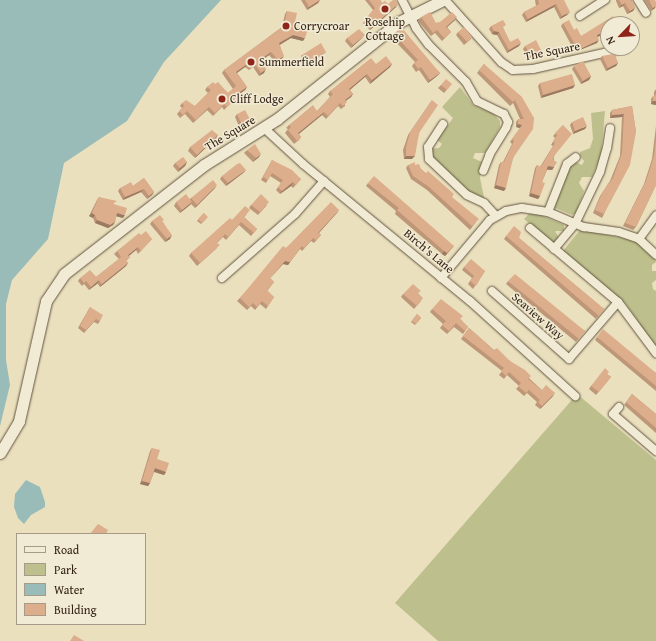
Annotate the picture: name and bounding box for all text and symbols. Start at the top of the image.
marker: Rosehip Cottage [380,4,390,14]
place label: Rosehip Cottage [365,15,405,43]
north arrow [600,16,640,56]
place label: Corrycroar [294,19,349,33]
marker: Corrycroar [281,21,291,31]
text: N [601,34,619,47]
street label: The Square [523,39,581,63]
place label: Summerfield [259,55,324,69]
marker: Summerfield [246,57,256,67]
place label: Cliff Lodge [230,92,284,106]
marker: Cliff Lodge [217,94,227,104]
street label: The Square [202,112,258,154]
street label: Birch's Lane [401,226,457,276]
street label: Seaview Way [509,289,567,343]
legend [16,533,146,625]
text: Road [54,541,79,558]
text: Park [54,561,77,578]
text: Water [54,581,84,598]
text: Building [54,601,97,618]

